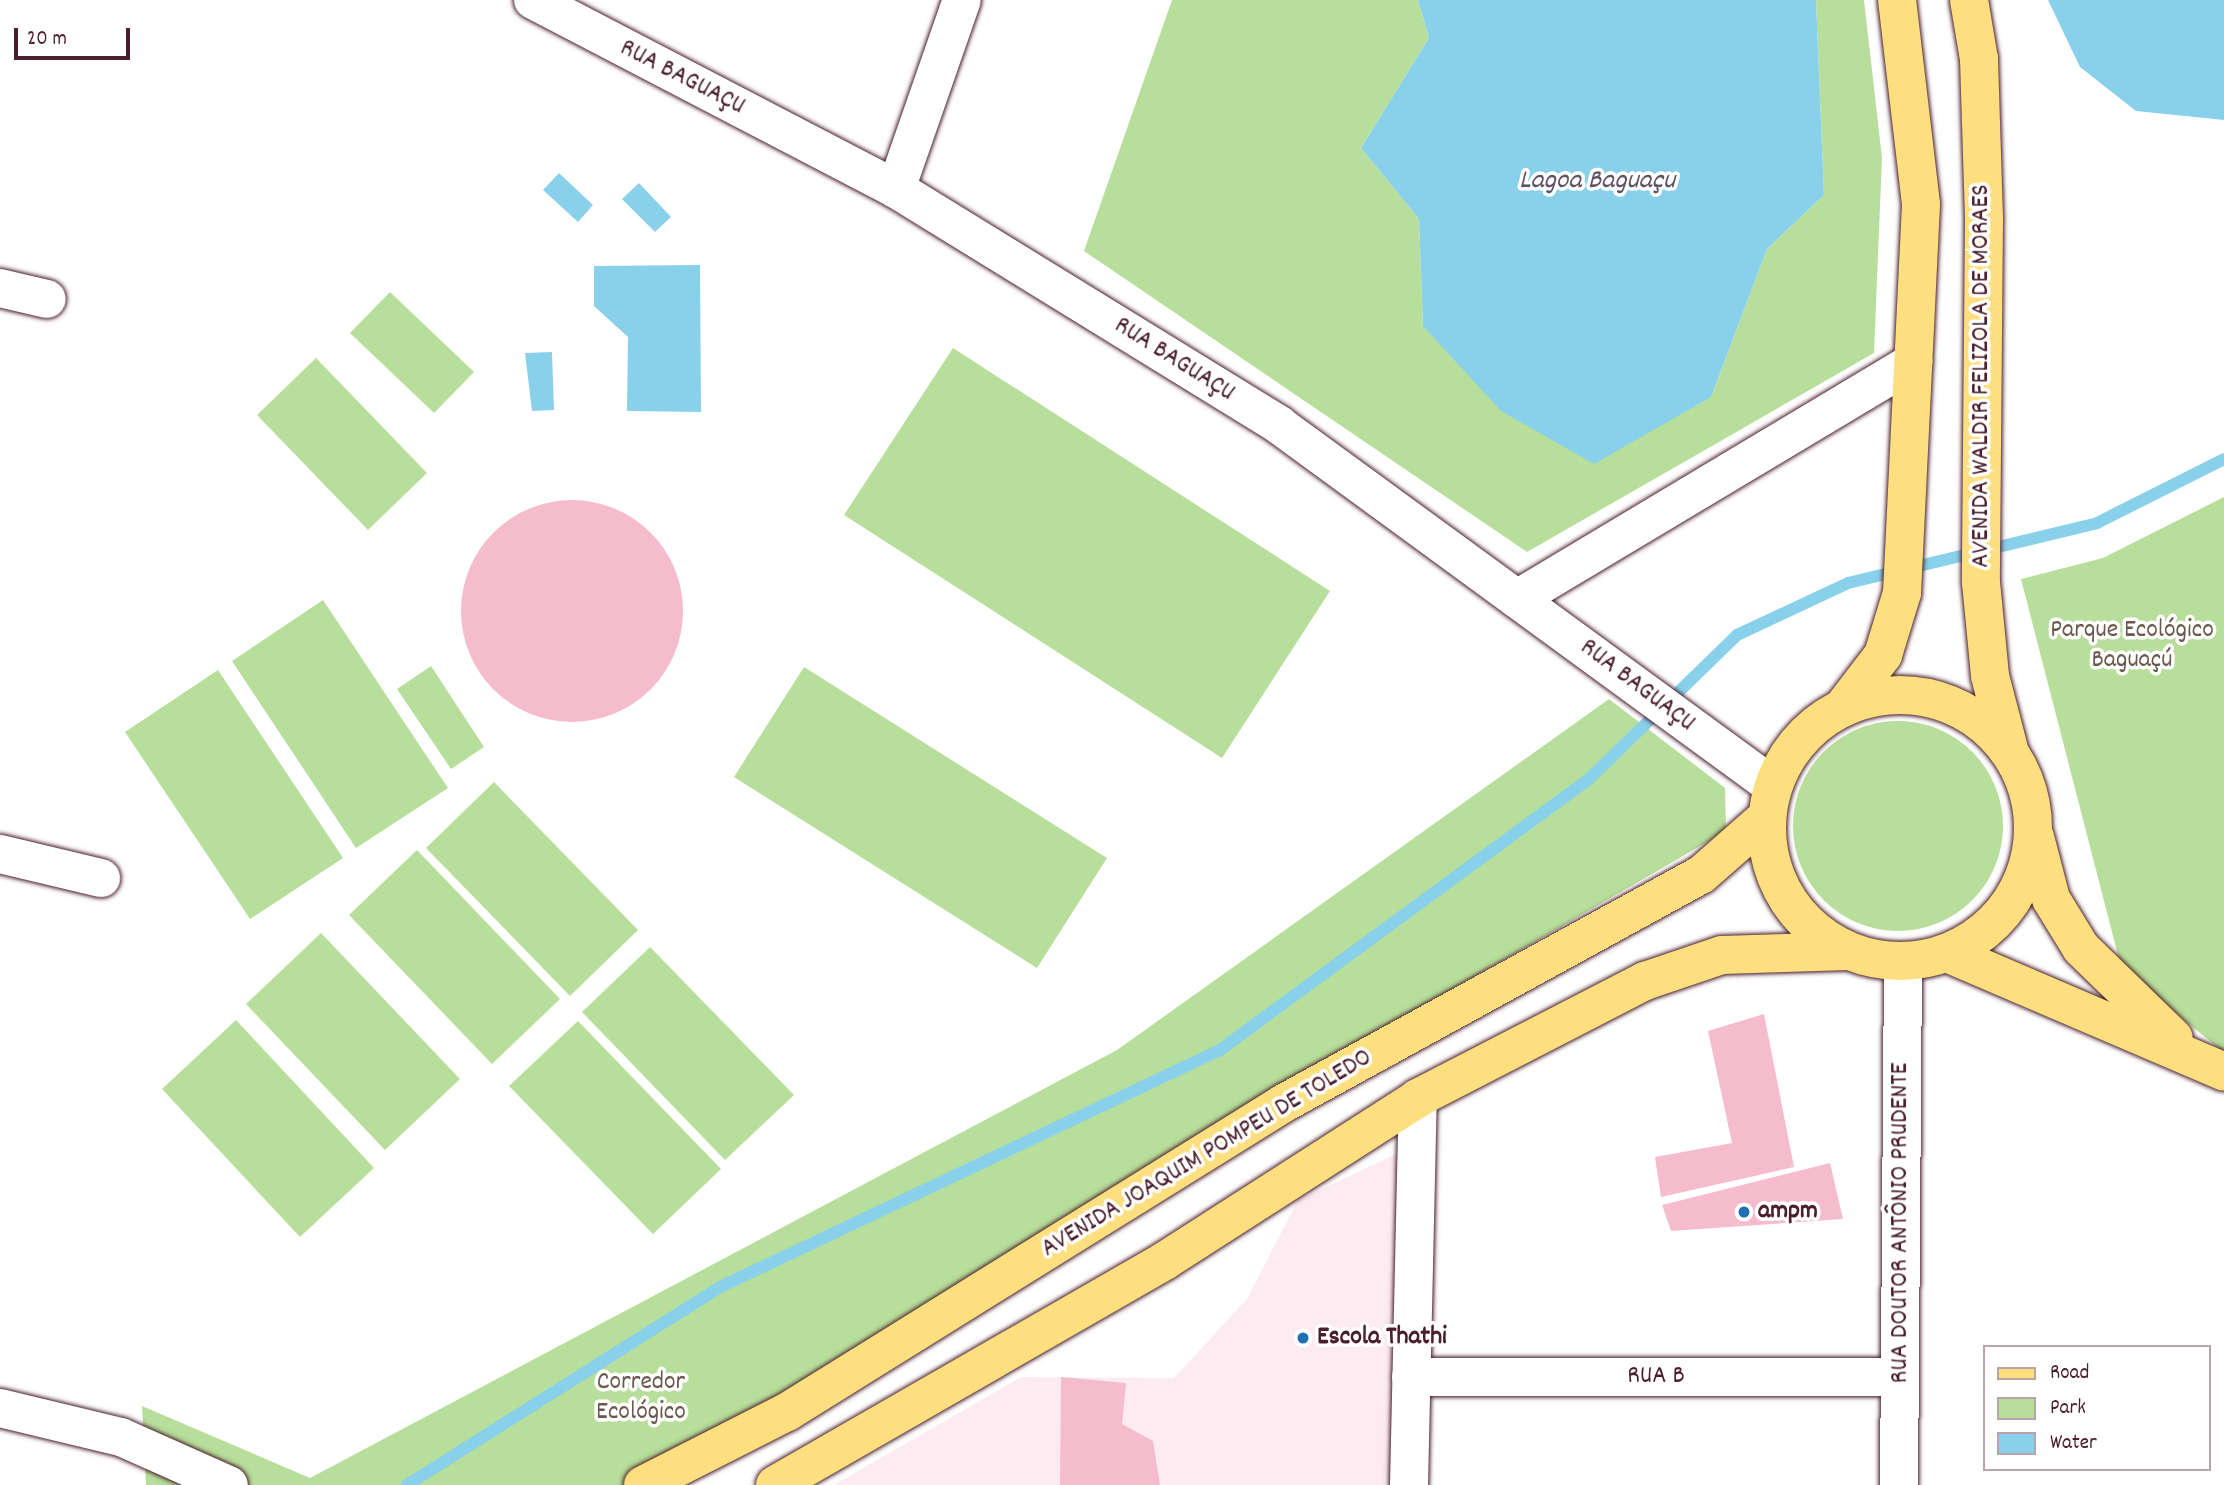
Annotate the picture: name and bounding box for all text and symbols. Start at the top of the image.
scale bar [18,14,133,58]
text: 20 m [27,25,67,55]
street label: RUA BAGUAÇU [614,33,750,123]
water label: Lagoa Baguaçu [1519,165,1675,199]
street label: AVENIDA WALDIR FELIZOLA DE MORAES [1966,184,1998,568]
street label: RUA BAGUAÇU [1108,311,1240,409]
park label: Parque Ecológico Baguaçú [2050,615,2214,676]
street label: RUA BAGUAÇU [1573,633,1701,739]
street label: AVENIDA JOAQUIM POMPEU DE TOLEDO [1036,1043,1378,1265]
street label: RUA DOUTOR ANTÔNIO PRUDENTE [1885,1063,1917,1383]
place label: ampm [1758,1196,1818,1228]
marker: ampm [1736,1204,1752,1220]
place label: Escola Thathi [1317,1322,1447,1354]
marker: Escola Thathi [1295,1330,1311,1346]
legend [1982,1345,2210,1471]
text: Road [2050,1359,2089,1389]
street label: RUA B [1627,1361,1685,1393]
park label: Corredor Ecológico [596,1367,686,1428]
text: Park [2050,1394,2086,1424]
text: Water [2050,1429,2097,1459]

